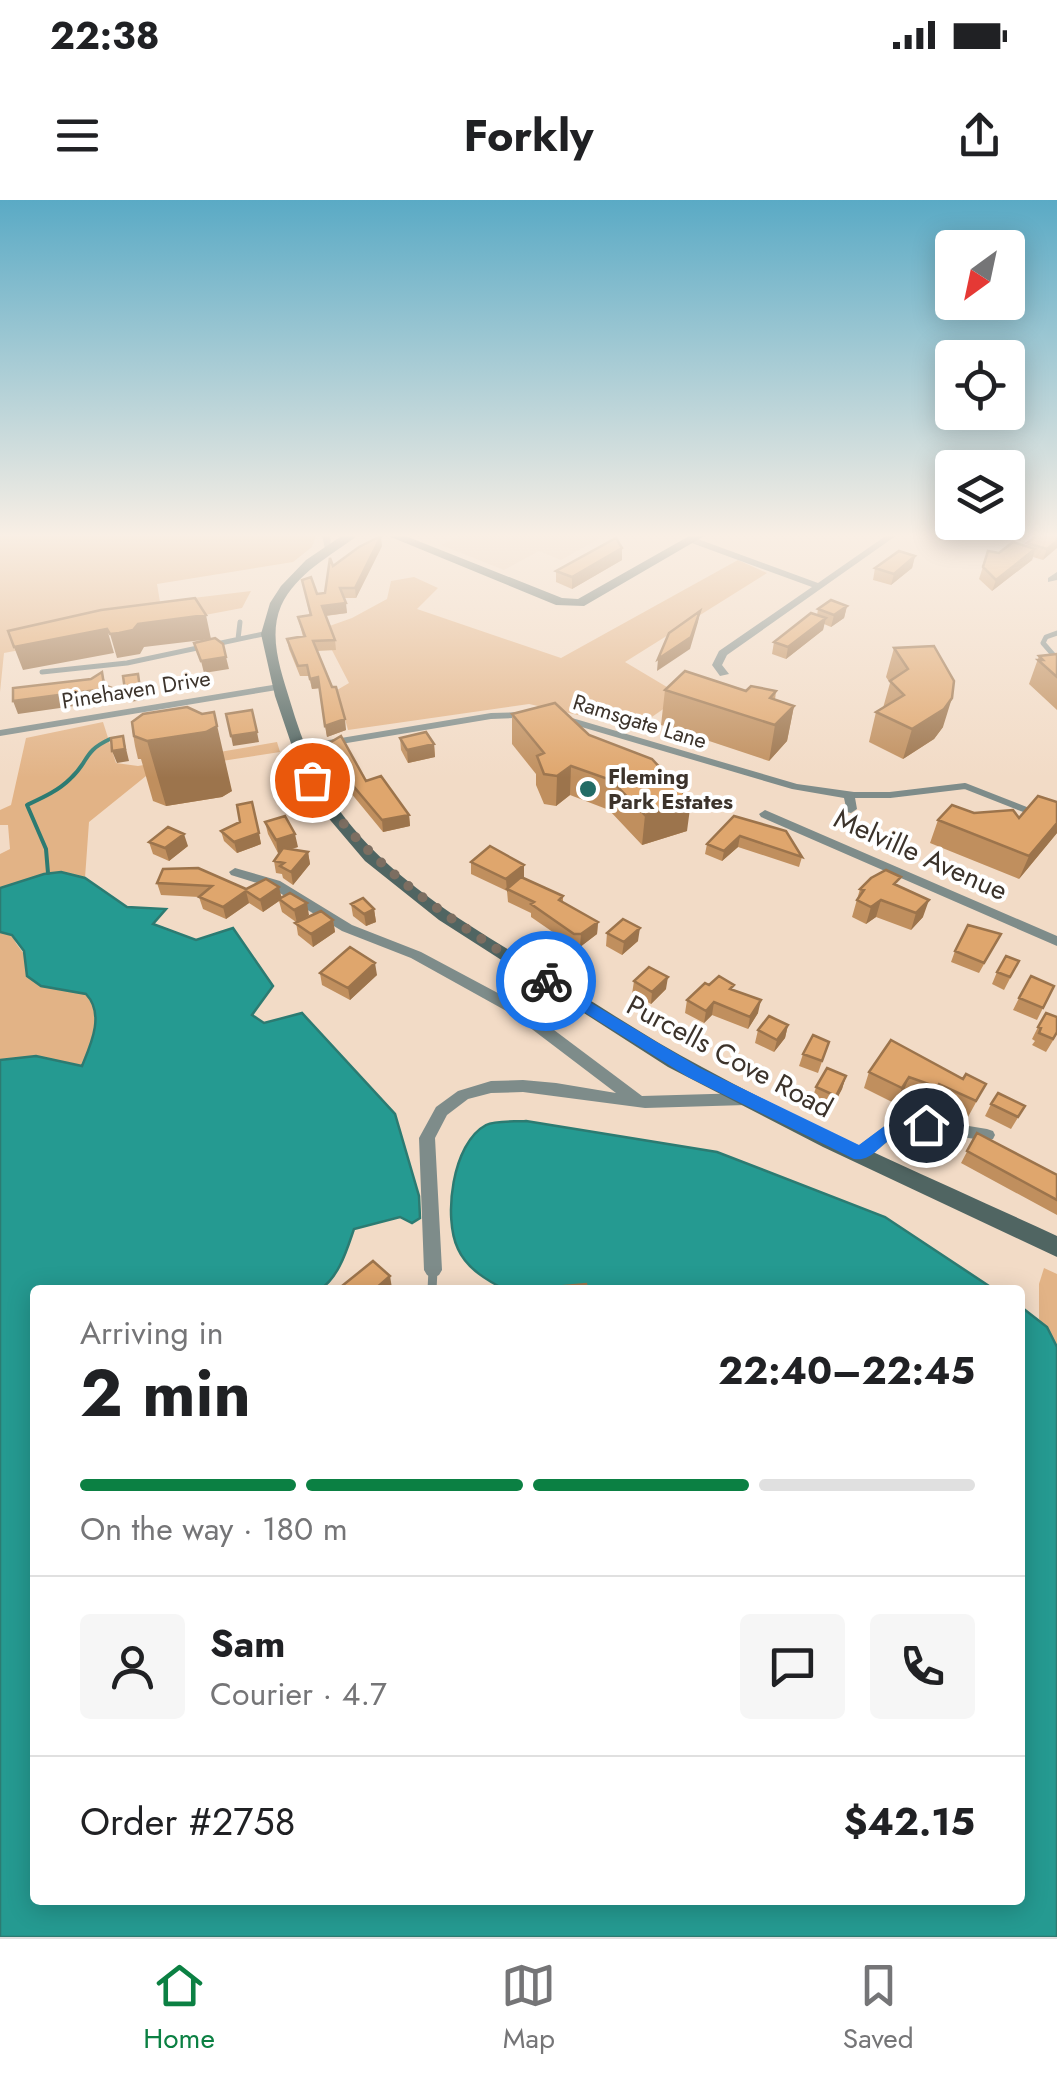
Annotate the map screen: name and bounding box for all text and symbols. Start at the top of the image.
text: 22:38 [50,8,160,63]
text: Forkly [463,103,594,168]
icon: menu [50,108,105,163]
icon: share [952,108,1007,163]
north arrow [935,230,1025,320]
map controls [935,230,1025,540]
button: locate [935,340,1025,430]
button: layers [935,450,1025,540]
street label: Pinehaven Drive [59,661,213,717]
street label: Ramsgate Lane [569,685,711,757]
pin [270,738,355,823]
icon: bag [285,753,340,808]
place label: Fleming Park Estates [608,760,733,817]
marker: Fleming Park Estates [577,778,599,800]
street label: Melville Avenue [827,798,1014,911]
courier [496,931,596,1031]
icon: bike [519,954,574,1009]
street label: Purcells Cove Road [619,985,840,1128]
pin [884,1083,969,1168]
icon: home [899,1098,954,1153]
text: Arriving in [80,1310,224,1356]
text: 22:40–22:45 [718,1343,975,1398]
text: 2 min [80,1346,251,1440]
text: On the way · 180 m [80,1506,348,1552]
button: person [80,1614,185,1719]
button: chat [740,1614,845,1719]
button: phone [870,1614,975,1719]
text: Sam [210,1616,285,1671]
text: Courier · 4.7 [210,1671,387,1717]
text: Order #2758 [80,1794,295,1849]
text: $42.15 [844,1794,975,1849]
tab: Home [143,1958,215,2059]
tab: Map [501,1958,556,2059]
tab: Saved [843,1958,914,2059]

